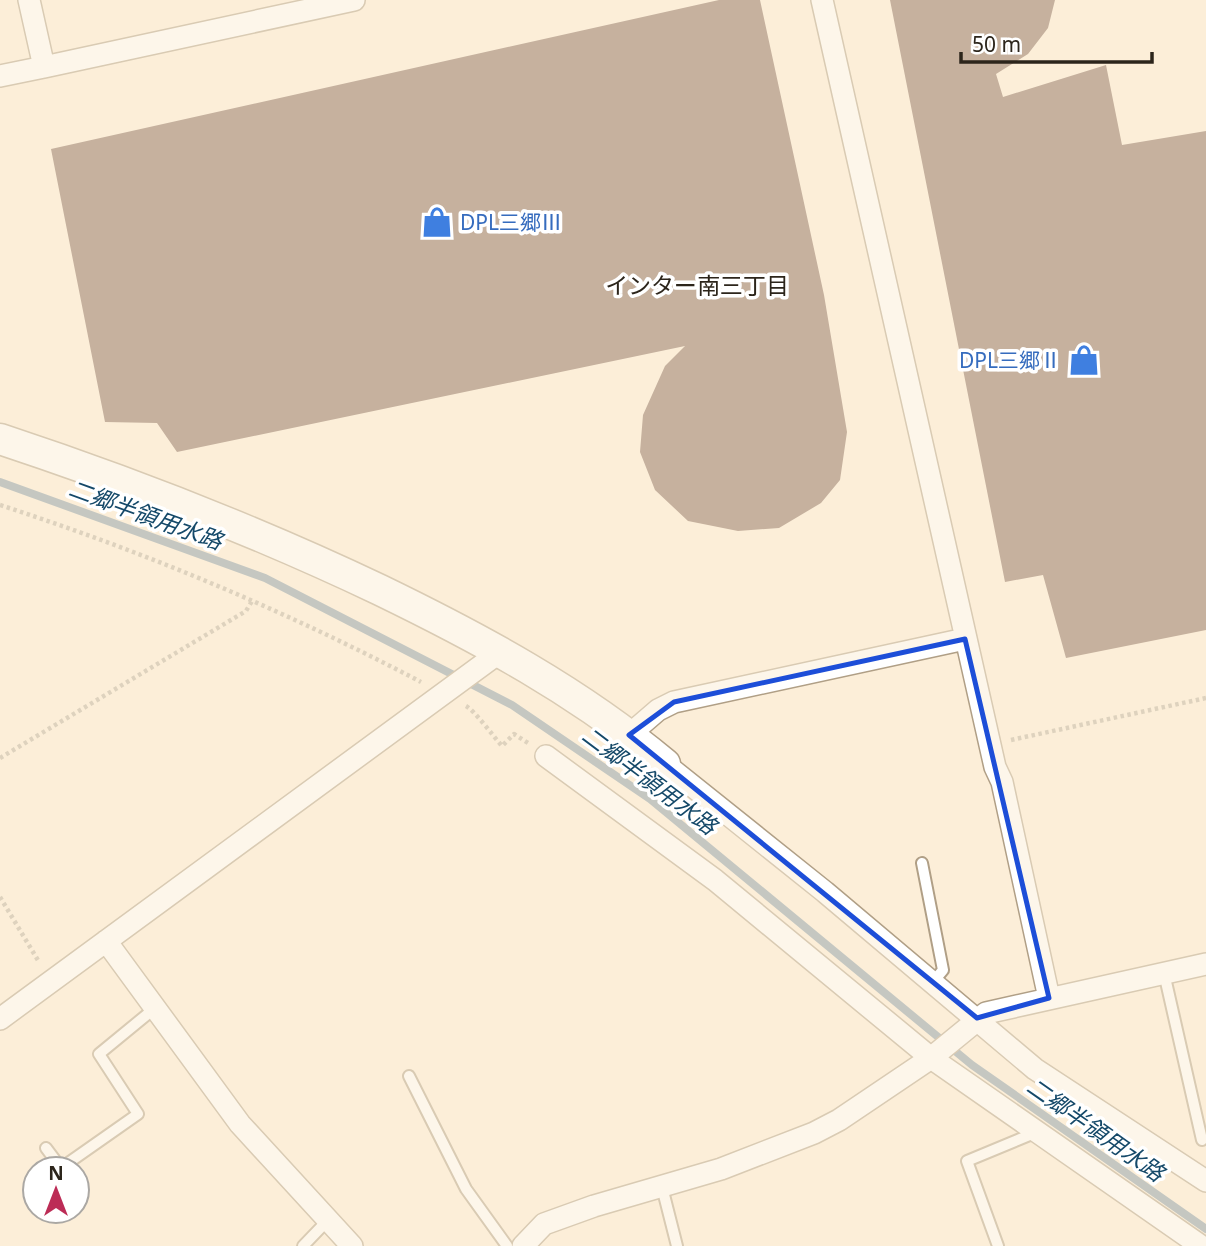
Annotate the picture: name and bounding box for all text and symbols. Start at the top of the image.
scale bar [961,21,1152,65]
text: 50 m [972,30,1021,58]
shop icon: DPL三郷Ⅲ [420,205,454,239]
place label: DPL三郷Ⅲ [460,208,562,236]
district label: インター南三丁目 [605,269,789,301]
shop icon: DPL三郷Ⅱ [1067,343,1101,377]
place label: DPL三郷Ⅱ [959,346,1061,374]
water label: 二郷半領用水路 [65,471,229,557]
water label: 二郷半領用水路 [576,719,726,842]
water label: 二郷半領用水路 [1021,1070,1173,1189]
north arrow [21,1155,91,1225]
text: N [48,1160,64,1186]

